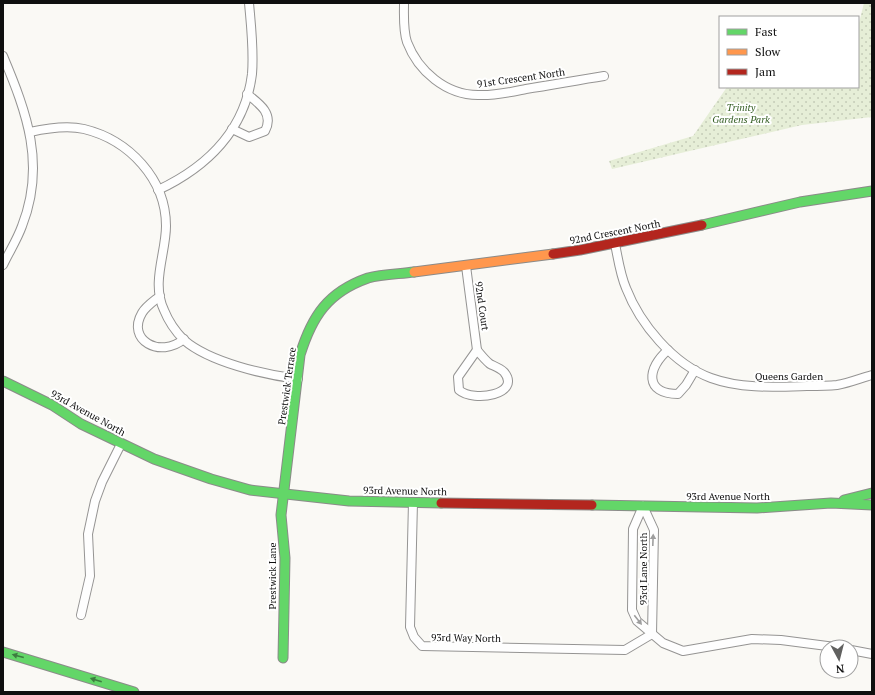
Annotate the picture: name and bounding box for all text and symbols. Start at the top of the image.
legend [719,16,859,88]
text: Fast [755,24,778,39]
text: Slow [755,44,781,59]
text: Jam [755,64,776,79]
street label: 91st Crescent North [476,65,566,91]
park label: Trinity Gardens Park [712,101,770,126]
street label: 92nd Crescent North [569,217,662,247]
street label: 92nd Court [472,281,492,332]
street label: Prestwick Terrace [275,346,299,426]
street label: Queens Garden [755,370,823,383]
street label: 93rd Avenue North [48,387,128,439]
street label: 93rd Avenue North [363,484,447,498]
street label: 93rd Avenue North [686,490,770,503]
street label: 93rd Lane North [637,533,650,605]
one-way arrow [650,534,657,546]
street label: Prestwick Lane [266,543,279,609]
one-way arrow [634,615,642,626]
street label: 93rd Way North [431,631,501,645]
north arrow [819,639,859,679]
one-way arrow [11,653,23,659]
text: N [835,661,845,676]
one-way arrow [90,677,102,683]

